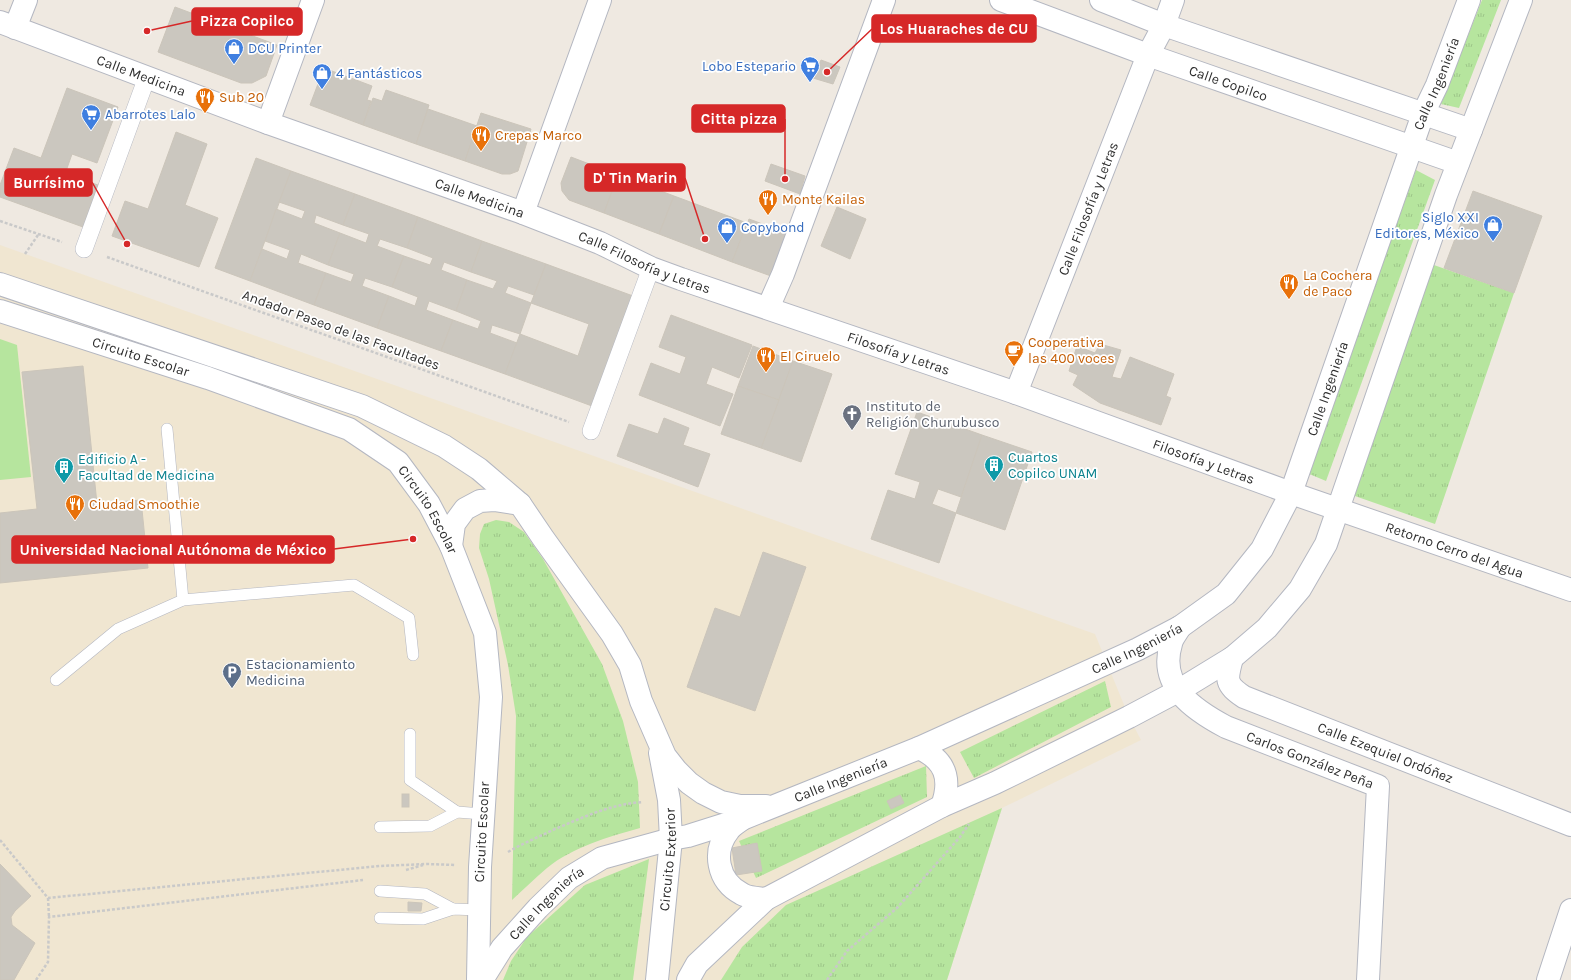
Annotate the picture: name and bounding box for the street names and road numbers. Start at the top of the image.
street label: Calle Ingeniería [1410,35,1463,132]
street label: Calle Medicina [94,51,188,100]
street label: Calle Copilco [1187,61,1270,105]
street label: Calle Filosofía y Letras [1054,139,1122,278]
street label: Calle Medicina [433,174,527,221]
street label: Calle Filosofía y Letras [576,227,713,297]
street label: Andador Paseo de las Facultades [240,286,442,374]
street label: Filosofía y Letras [845,328,952,378]
street label: Circuito Escolar [90,333,192,380]
street label: Calle Ingeniería [1303,339,1352,438]
street label: Filosofía y Letras [1151,435,1257,488]
street label: Circuito Escolar [395,462,462,557]
street label: Retorno Cerro del Agua [1383,518,1526,581]
street label: Calle Ingeniería [1089,619,1185,677]
street label: Calle Ezequiel Ordóñez [1315,718,1456,787]
street label: Carlos González Peña [1244,727,1376,792]
street label: Calle Ingeniería [792,753,890,806]
street label: Circuito Escolar [471,780,493,883]
street label: Circuito Exterior [655,807,680,912]
street label: Calle Ingeniería [505,863,587,943]

